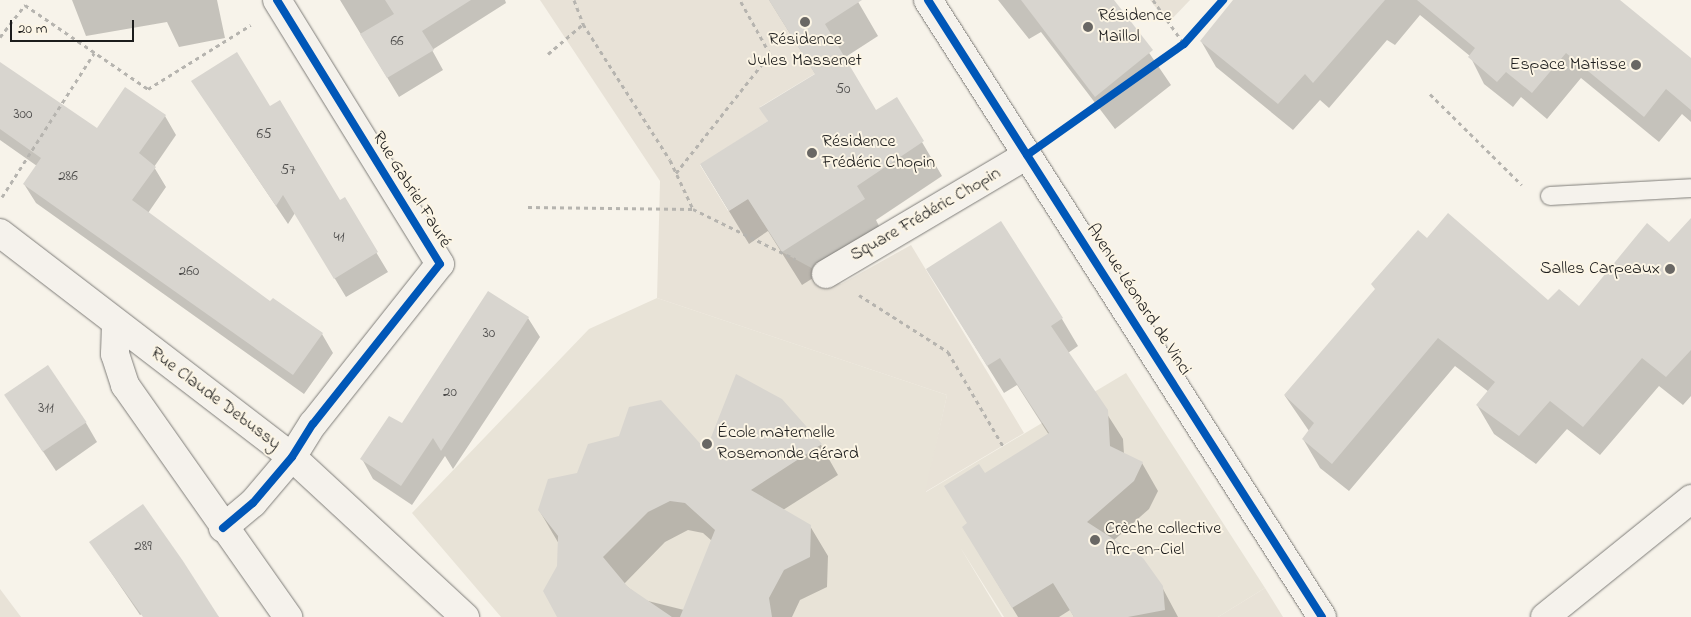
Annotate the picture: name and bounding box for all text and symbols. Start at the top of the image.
place label: Résidence Maillol [1098,6,1172,48]
scale bar [12,10,136,42]
marker: Résidence Jules Massenet [799,16,811,28]
text: 20 m [18,18,47,40]
marker: Résidence Maillol [1082,21,1094,33]
place label: Résidence Jules Massenet [748,30,862,72]
house number: 66 [390,33,404,51]
place label: Espace Matisse [1510,54,1626,76]
marker: Espace Matisse [1630,59,1642,71]
house number: 50 [835,81,851,99]
house number: 300 [13,106,33,124]
house number: 65 [256,126,272,144]
street label: Rue Gabriel Fauré [367,128,455,252]
place label: Résidence Frédéric Chopin [822,132,935,174]
marker: Résidence Frédéric Chopin [806,147,818,159]
house number: 57 [281,162,295,180]
street label: Square Frédéric Chopin [847,163,1005,267]
house number: 286 [58,168,78,186]
street label: Avenue Léonard de Vinci [1081,220,1195,380]
house number: 41 [334,229,344,247]
place label: Salles Carpeaux [1540,258,1660,280]
house number: 260 [179,263,199,281]
marker: Salles Carpeaux [1664,263,1676,275]
house number: 30 [483,325,495,343]
street label: Rue Claude Debussy [146,343,284,455]
house number: 20 [443,384,457,402]
house number: 311 [38,400,54,418]
place label: École maternelle Rosemonde Gérard [717,423,859,466]
marker: École maternelle Rosemonde Gérard [701,438,713,450]
place label: Crèche collective Arc-en-Ciel [1105,519,1221,562]
marker: Crèche collective Arc-en-Ciel [1089,534,1101,546]
house number: 289 [134,538,152,556]

